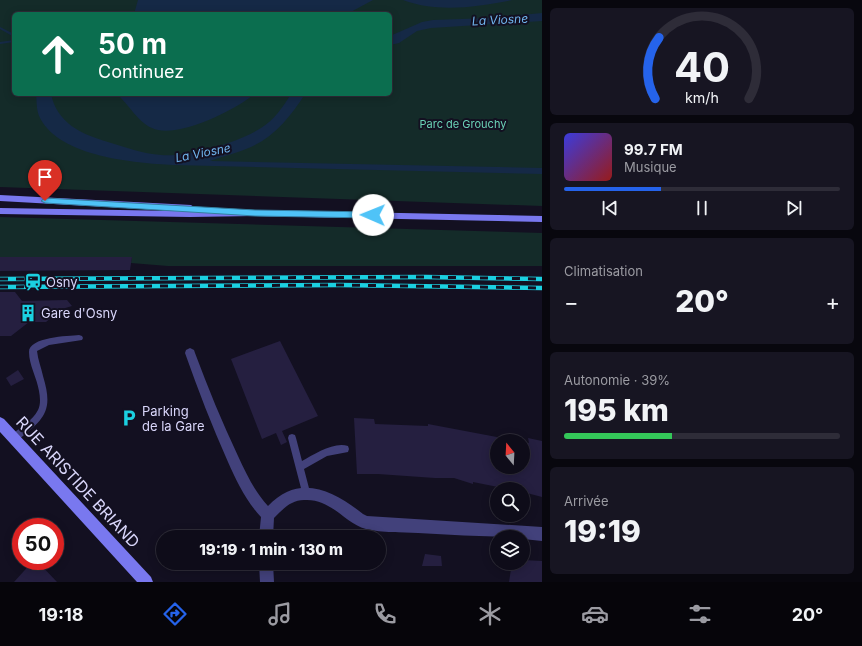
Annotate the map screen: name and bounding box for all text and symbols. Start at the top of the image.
water label: La Viosne [471,11,529,28]
text: 50 m [98,27,167,61]
icon: ahead [32,28,84,80]
text: 40 [674,42,730,92]
text: Continuez [98,61,184,82]
text: km/h [685,89,719,106]
park label: Parc de Grouchy [420,117,506,131]
water label: La Viosne [174,140,232,165]
text: 99.7 FM [624,140,683,159]
text: Musique [624,159,677,175]
pin [28,160,62,201]
icon: arrive [34,166,56,188]
position arrow [352,194,394,236]
icon: previous [599,197,621,219]
icon: pause [691,197,713,219]
icon: next [783,197,805,219]
text: Climatisation [564,263,643,279]
station icon: Osny [23,272,43,292]
place label: Osny [46,274,78,290]
text: 20° [675,283,729,319]
text: − [564,289,579,315]
text: + [825,289,840,315]
building icon: Gare d'Osny [18,303,38,323]
place label: Gare d'Osny [41,305,117,321]
text: Autonomie · 39% [564,372,670,388]
text: 195 km [564,392,669,428]
place label: Parking de la Gare [142,403,205,434]
parking icon: Parking de la Gare [119,408,139,428]
street label: RUE ARISTIDE BRIAND [12,412,144,552]
north arrow [490,434,530,474]
map controls [490,434,530,570]
button: search [490,482,530,522]
text: Arrivée [564,493,609,509]
text: 19:19 [564,513,641,549]
speed limit sign: 50 [12,518,64,570]
button: layers [490,530,530,570]
text: 19:19 · 1 min · 130 m [199,540,343,559]
icon: directions [161,600,189,628]
icon: music [266,600,294,628]
icon: phone [371,600,399,628]
icon: climate [476,600,504,628]
icon: car [581,600,609,628]
icon: filters [686,600,714,628]
text: 19:18 [39,604,84,625]
text: 20° [792,604,823,625]

